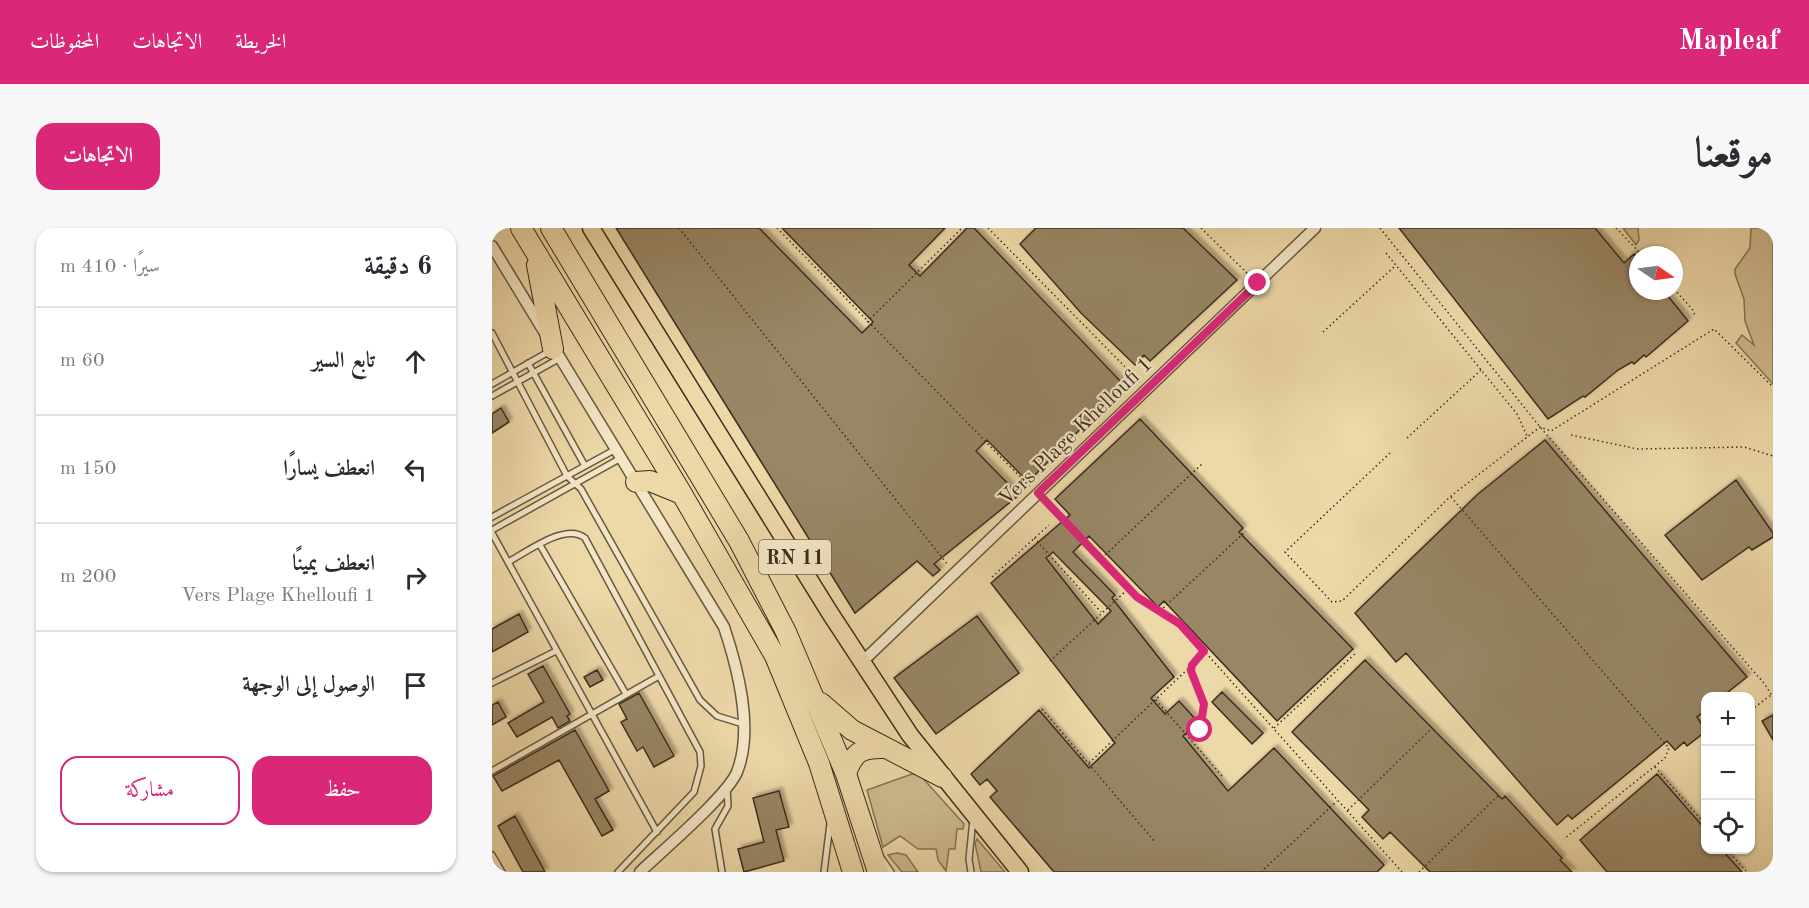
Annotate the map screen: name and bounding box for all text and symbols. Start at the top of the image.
text: Mapleaf [1679,28,1779,56]
text: المحفوظات [30,32,99,53]
text: الاتجاهات [132,32,202,53]
text: الخريطة [235,32,286,53]
button: الاتجاهات [36,123,160,190]
text: موقعنا [1695,134,1773,176]
north arrow [1629,246,1683,300]
text: 6 دقيقة [364,254,432,280]
text: سيرًا · 410 m [60,257,160,277]
route end [1244,269,1270,295]
icon: ahead [399,345,432,378]
text: تابع السير [311,350,375,372]
text: 60 m [60,351,105,371]
street label: Vers Plage Khelloufi 1 [995,354,1157,510]
icon: left [399,453,432,486]
text: انعطف يسارًا [283,458,375,480]
text: 150 m [60,459,116,479]
road number: RN 11 [759,540,831,574]
text: انعطف يمينًا [292,553,375,575]
icon: right [399,561,432,594]
text: 200 m [60,567,116,587]
text: Vers Plage Khelloufi 1 [181,586,375,606]
icon: arrive [399,669,432,702]
text: الوصول إلى الوجهة [242,674,375,696]
map controls [1701,692,1755,854]
button: + [1701,692,1755,746]
route start [1186,716,1212,742]
button: − [1701,746,1755,800]
button: مشاركة [60,756,240,825]
button: حفظ [252,756,432,825]
button: locate [1701,800,1755,854]

